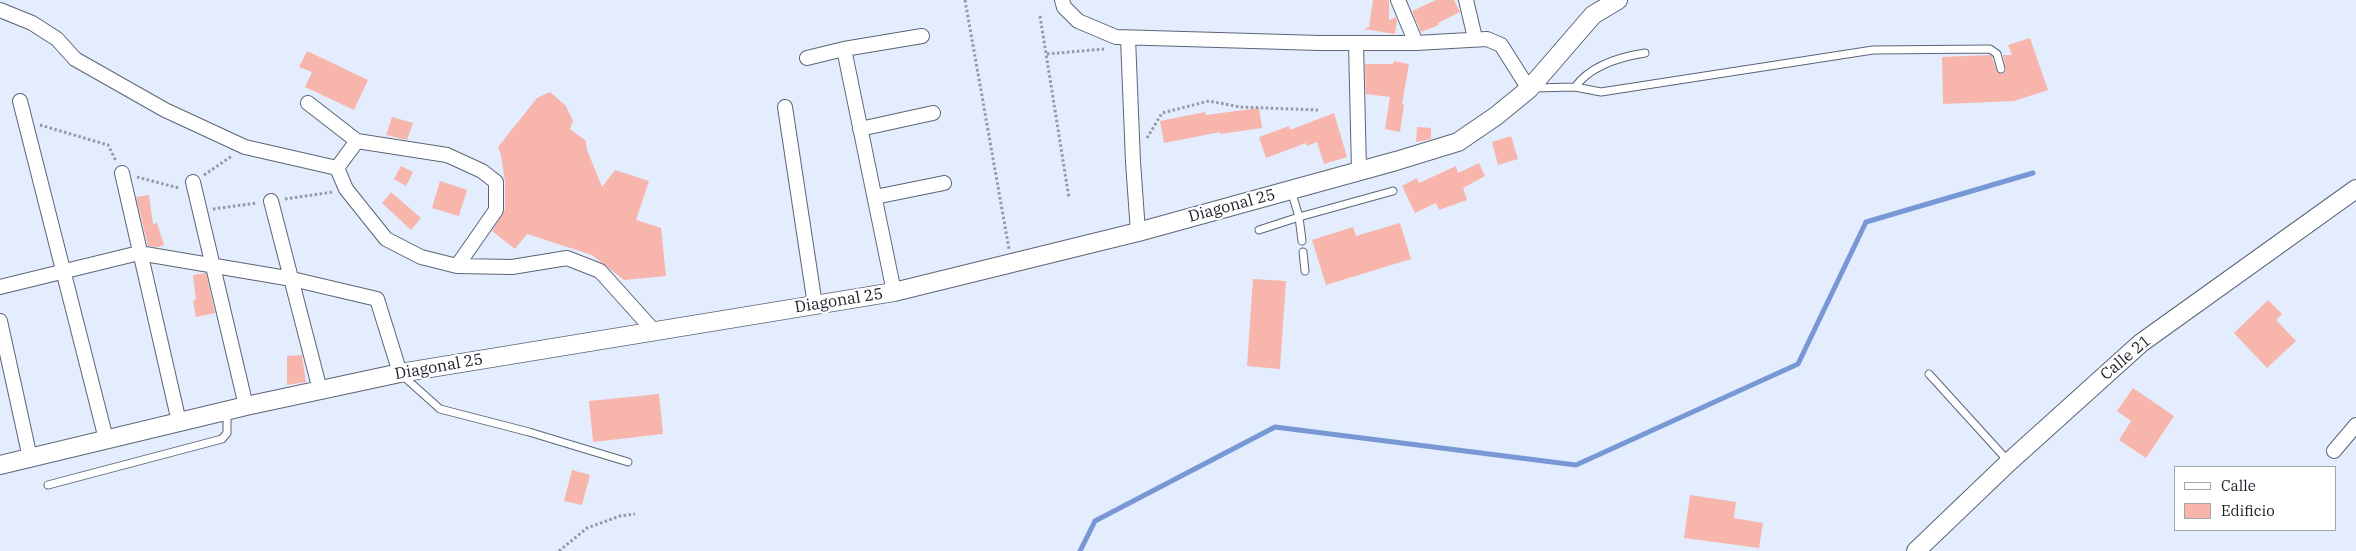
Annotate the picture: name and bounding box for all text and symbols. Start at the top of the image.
street label: Diagonal 25 [1186,185,1278,227]
street label: Diagonal 25 [793,285,885,317]
street label: Calle 21 [2097,331,2155,385]
street label: Diagonal 25 [393,350,485,384]
legend [2174,466,2336,531]
text: Calle [2221,476,2256,495]
text: Edificio [2221,501,2275,520]

